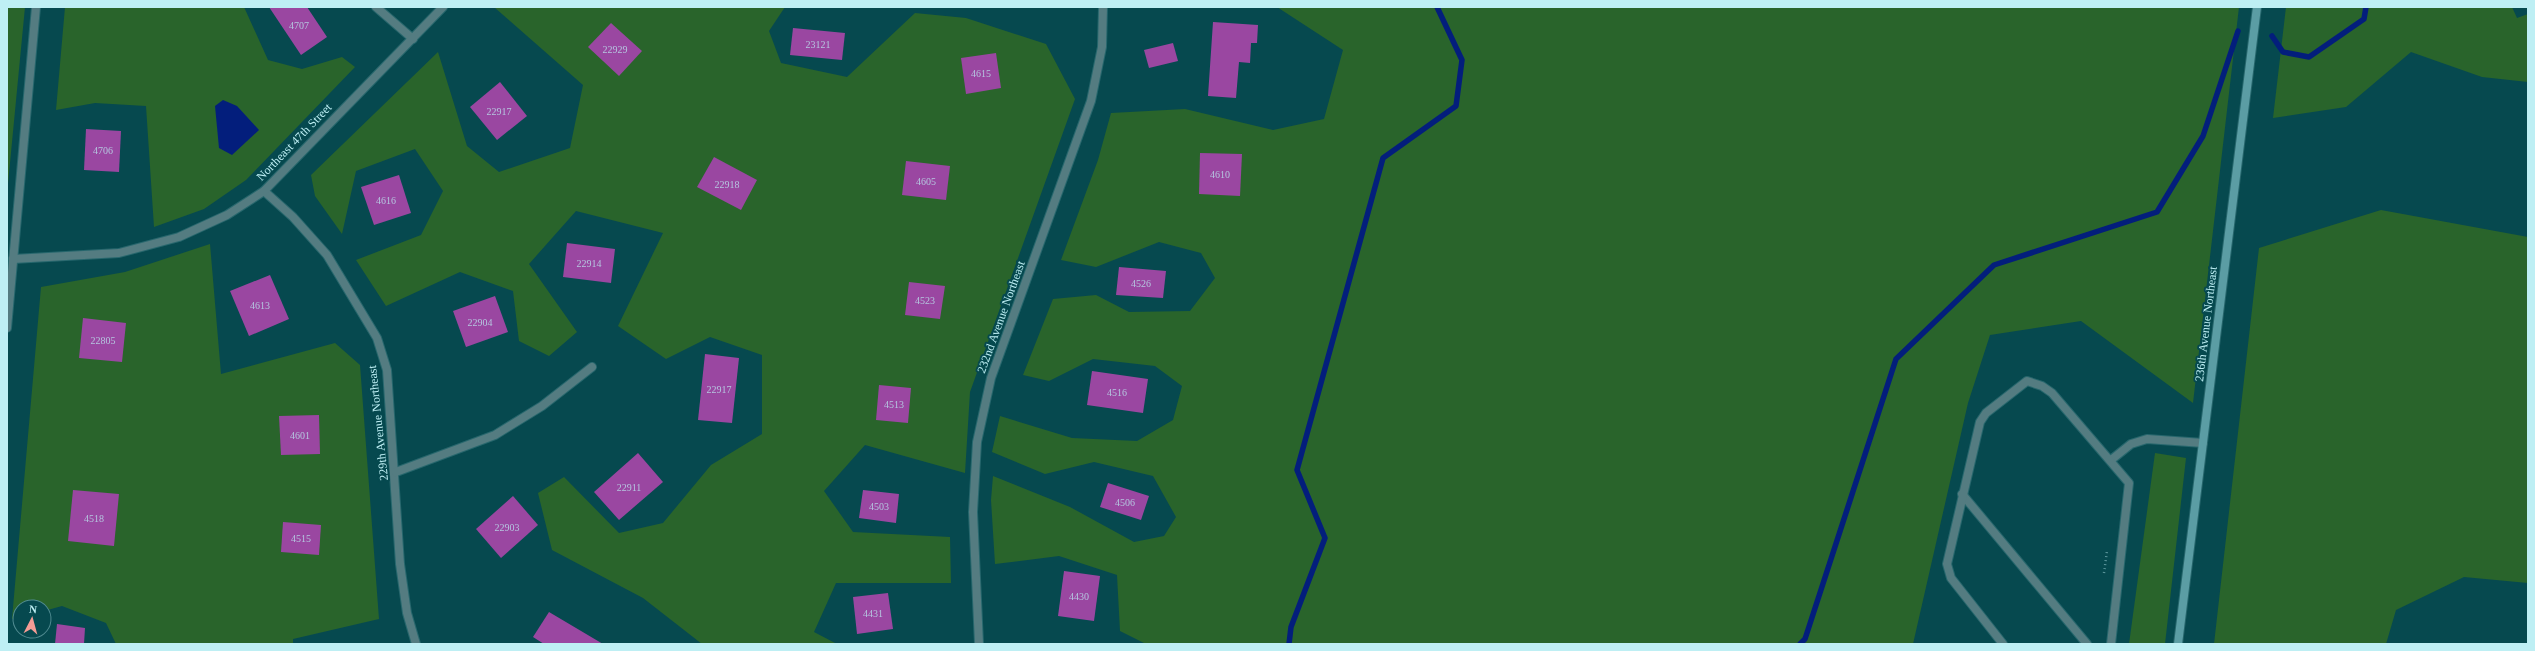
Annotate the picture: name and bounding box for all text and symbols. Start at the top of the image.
house number: 4707 [289,20,309,31]
house number: 23121 [806,39,831,50]
house number: 22929 [603,44,628,55]
house number: 4615 [971,68,991,79]
street label: Northeast 47th Street [254,100,335,184]
house number: 22917 [487,106,512,117]
house number: 4706 [93,145,113,156]
house number: 4610 [1210,169,1230,180]
house number: 4605 [916,176,936,187]
house number: 22918 [715,179,740,190]
house number: 4616 [376,195,396,206]
house number: 22914 [577,258,602,269]
street label: 232nd Avenue Northeast [974,258,1028,375]
street label: 236th Avenue Northeast [2192,265,2220,382]
house number: 4526 [1131,278,1151,289]
house number: 4523 [915,295,935,306]
house number: 4613 [250,300,270,311]
house number: 22904 [468,317,493,328]
house number: 22805 [91,335,116,346]
street label: 229th Avenue Northeast [365,364,391,481]
house number: 22917 [707,384,732,395]
house number: 4516 [1107,387,1127,398]
house number: 4513 [884,399,904,410]
house number: 4601 [290,430,310,441]
house number: 22911 [617,482,641,493]
house number: 4506 [1115,497,1135,508]
house number: 4503 [869,501,889,512]
house number: 4518 [84,513,104,524]
house number: 22903 [495,522,520,533]
house number: 4515 [291,533,311,544]
house number: 4430 [1069,591,1089,602]
north arrow [12,599,52,639]
text: N [28,603,38,615]
house number: 4431 [863,608,883,619]

